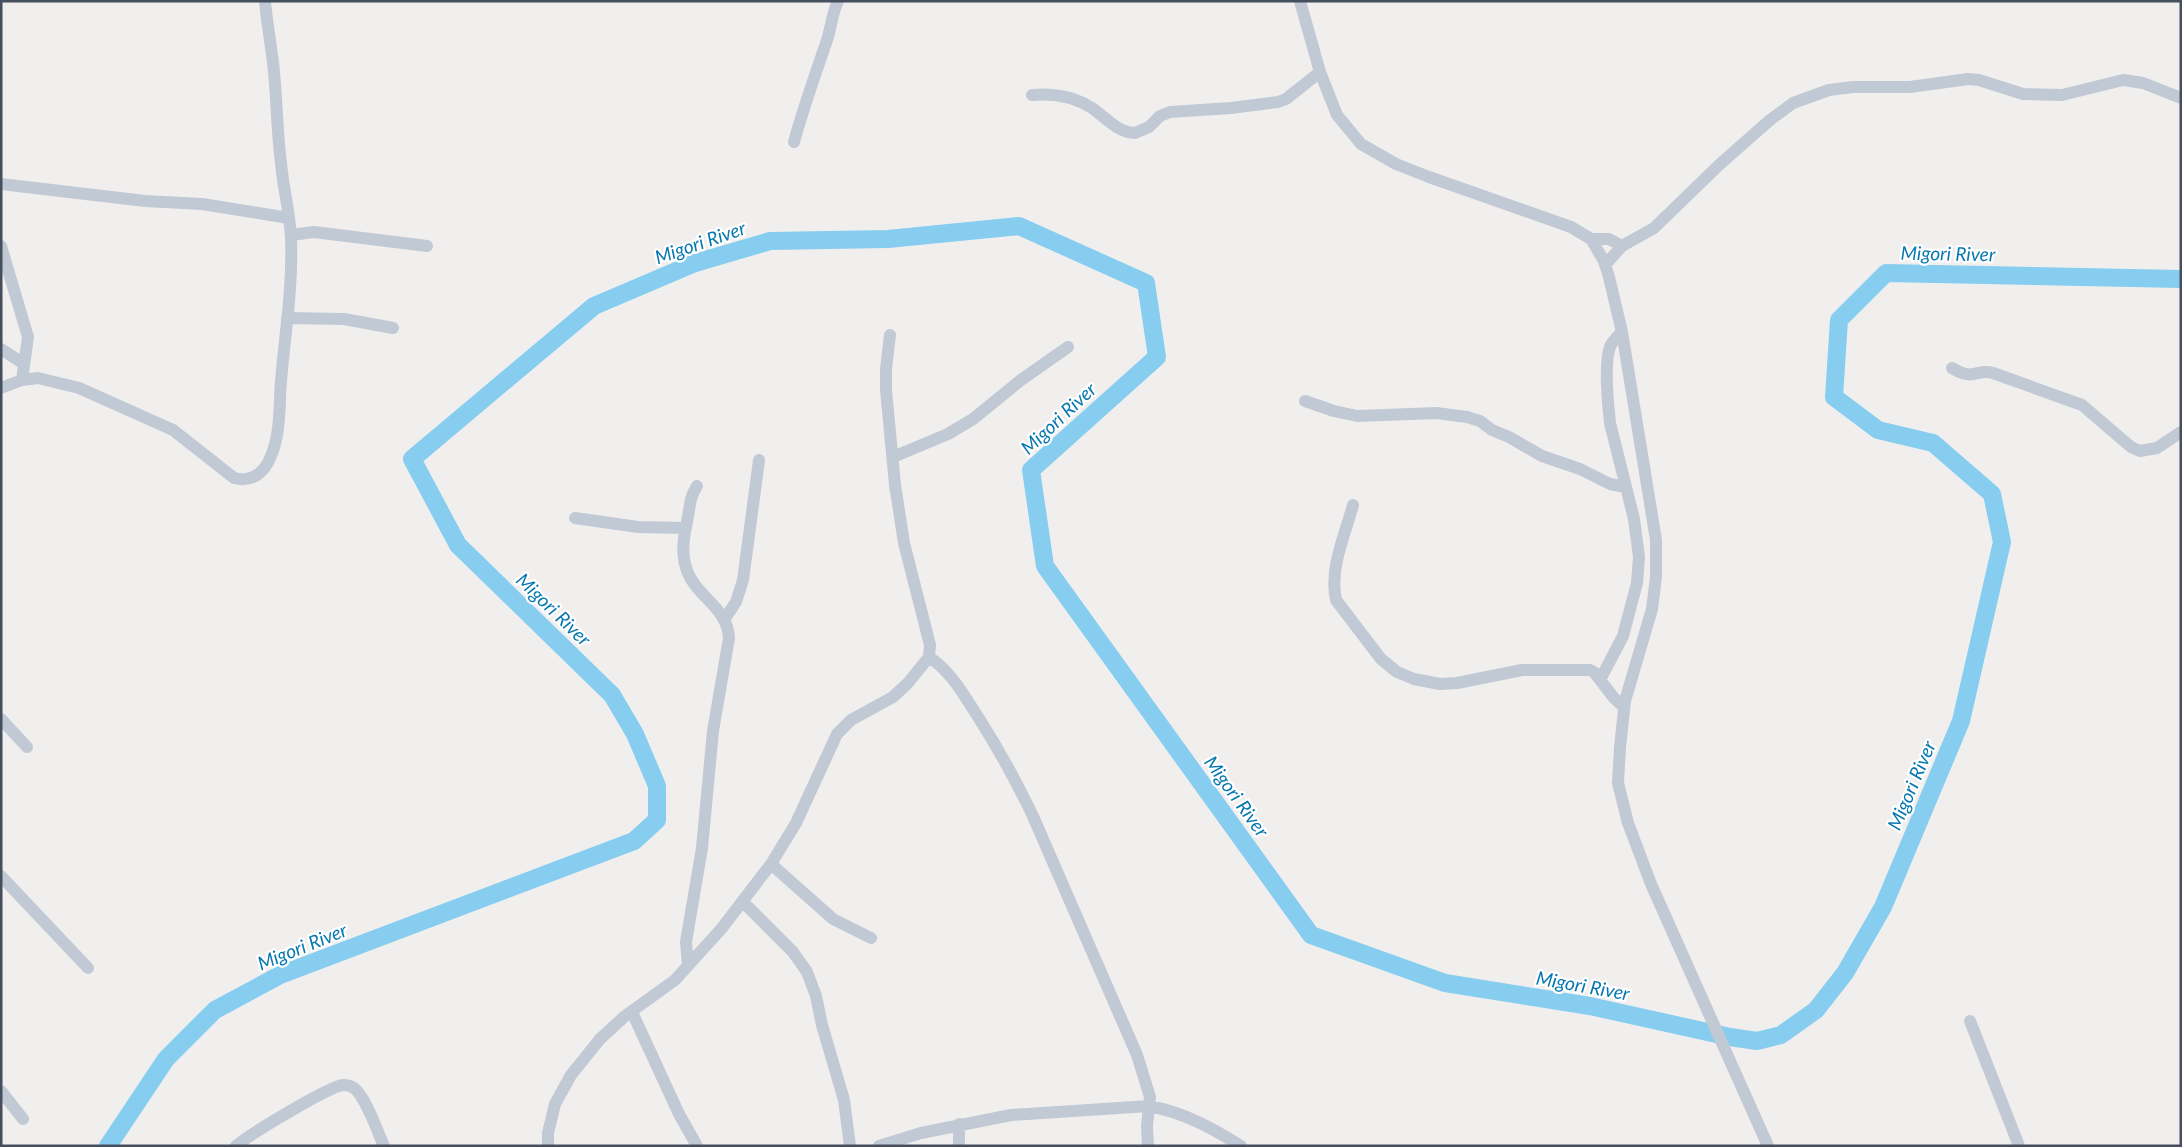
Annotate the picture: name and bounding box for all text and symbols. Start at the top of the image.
water label: Migori River [652,216,749,268]
water label: Migori River [1901,241,1996,265]
water label: Migori River [1016,377,1101,459]
water label: Migori River [512,568,596,650]
water label: Migori River [1882,737,1940,833]
water label: Migori River [1200,751,1274,841]
water label: Migori River [254,917,351,974]
water label: Migori River [1534,965,1632,1005]

